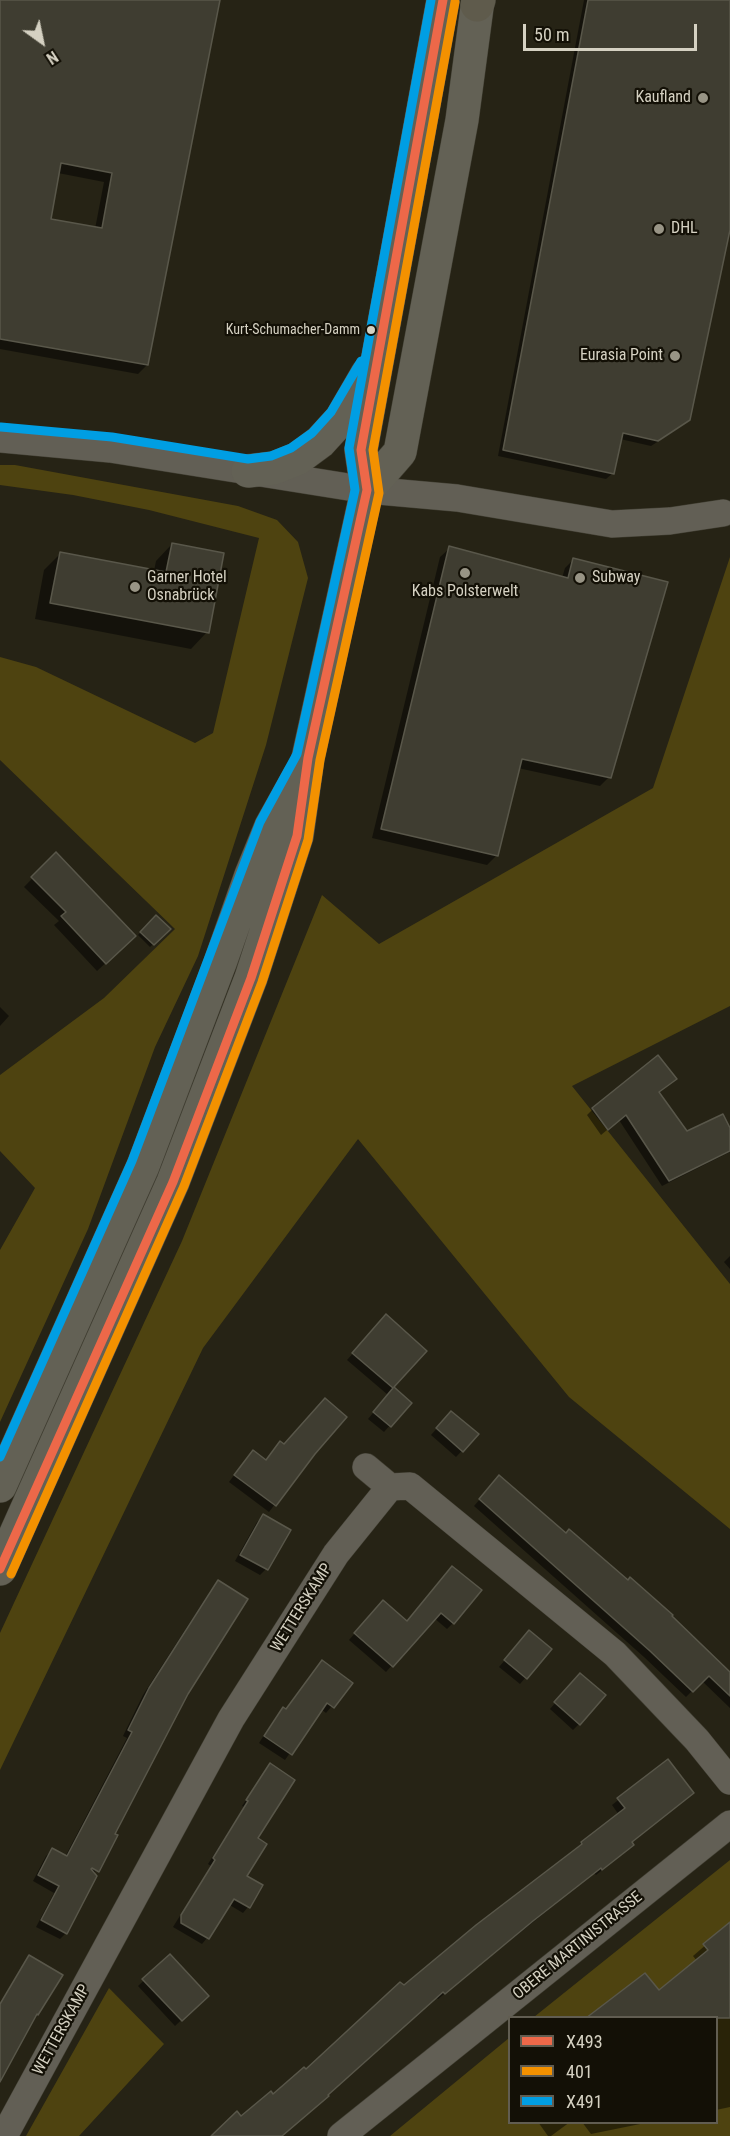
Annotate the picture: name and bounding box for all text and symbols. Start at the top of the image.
north arrow [12,12,72,72]
scale bar [526,12,700,50]
text: 50 m [534,24,569,45]
text: N [43,47,61,68]
place label: Kaufland [635,88,691,108]
marker: Kaufland [696,91,710,105]
place label: DHL [671,219,698,239]
marker: DHL [652,222,666,236]
place label: Kurt-Schumacher-Damm [226,322,360,338]
marker: Kurt-Schumacher-Damm [365,324,377,336]
place label: Eurasia Point [580,346,663,366]
marker: Eurasia Point [668,349,682,363]
marker: Kabs Polsterwelt [458,566,472,580]
place label: Garner Hotel Osnabrück [147,568,227,606]
place label: Subway [592,568,641,588]
marker: Subway [573,571,587,585]
marker: Garner Hotel Osnabrück [128,580,142,594]
place label: Kabs Polsterwelt [412,582,518,602]
street label: WETTERSKAMP [267,1560,337,1656]
street label: OBERE MARTINISTRASSE [509,1888,647,2004]
street label: WETTERSKAMP [29,1981,95,2079]
legend [508,2016,718,2124]
text: X493 [566,2031,603,2052]
text: 401 [566,2061,593,2082]
text: X491 [566,2091,603,2112]

